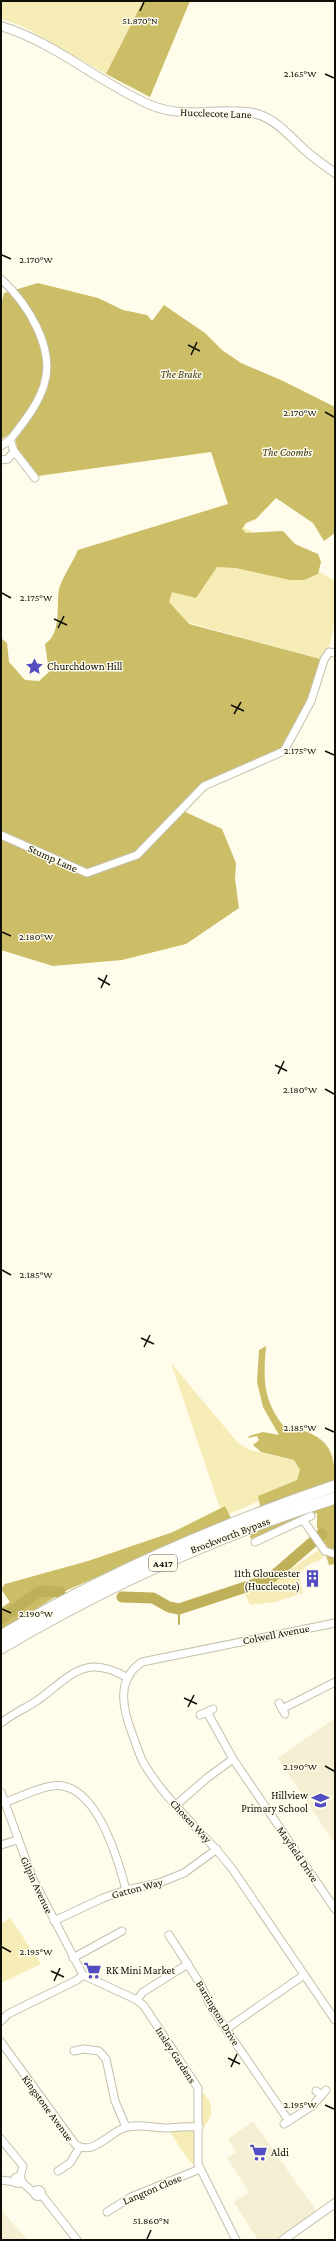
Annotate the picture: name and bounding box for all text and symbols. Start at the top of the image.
text: 51.870°N [122,15,158,26]
text: 2.165°W [284,68,317,79]
street label: Hucclecote Lane [180,106,252,120]
text: 2.170°W [19,254,53,265]
park label: The Brake [160,368,202,380]
text: 2.170°W [283,407,317,418]
park label: The Coombs [262,446,312,458]
text: 2.175°W [20,592,53,603]
place icon: Churchdown Hill [24,656,44,676]
place label: Churchdown Hill [47,660,123,672]
text: 2.175°W [284,745,317,756]
street label: Stump Lane [26,842,80,875]
text: 2.180°W [19,931,54,942]
text: 2.180°W [283,1084,318,1095]
text: 2.185°W [19,1269,53,1280]
text: 2.185°W [283,1422,317,1433]
street label: Brockworth Bypass [188,1514,272,1557]
road number: A417 [149,1555,177,1571]
place label: 11th Gloucester (Hucclecote) [234,1567,300,1593]
building icon: 11th Gloucester (Hucclecote) [303,1569,323,1589]
text: 2.190°W [19,1608,54,1619]
street label: Colwell Avenue [242,1622,311,1646]
text: 2.190°W [283,1761,318,1772]
place label: Hillview Primary School [241,1789,309,1815]
school or university icon: Hillview Primary School [311,1791,331,1811]
street label: Chosen Way [167,1797,215,1846]
street label: Mayfield Drive [274,1824,321,1885]
street label: Gilpin Avenue [18,1854,56,1916]
street label: Gatton Way [110,1875,165,1902]
text: 2.195°W [20,1946,53,1957]
supermarket icon: RK Mini Market [83,1960,103,1980]
place label: RK Mini Market [106,1964,175,1976]
street label: Barrington Drive [193,1978,242,2048]
street label: Insley Gardens [152,2024,199,2086]
street label: Kingstone Avenue [19,2073,76,2144]
text: 2.195°W [284,2099,317,2110]
supermarket icon: Aldi [248,2142,268,2162]
place label: Aldi [271,2146,289,2158]
street label: Langton Close [121,2171,184,2208]
text: 51.860°N [133,2215,170,2226]

